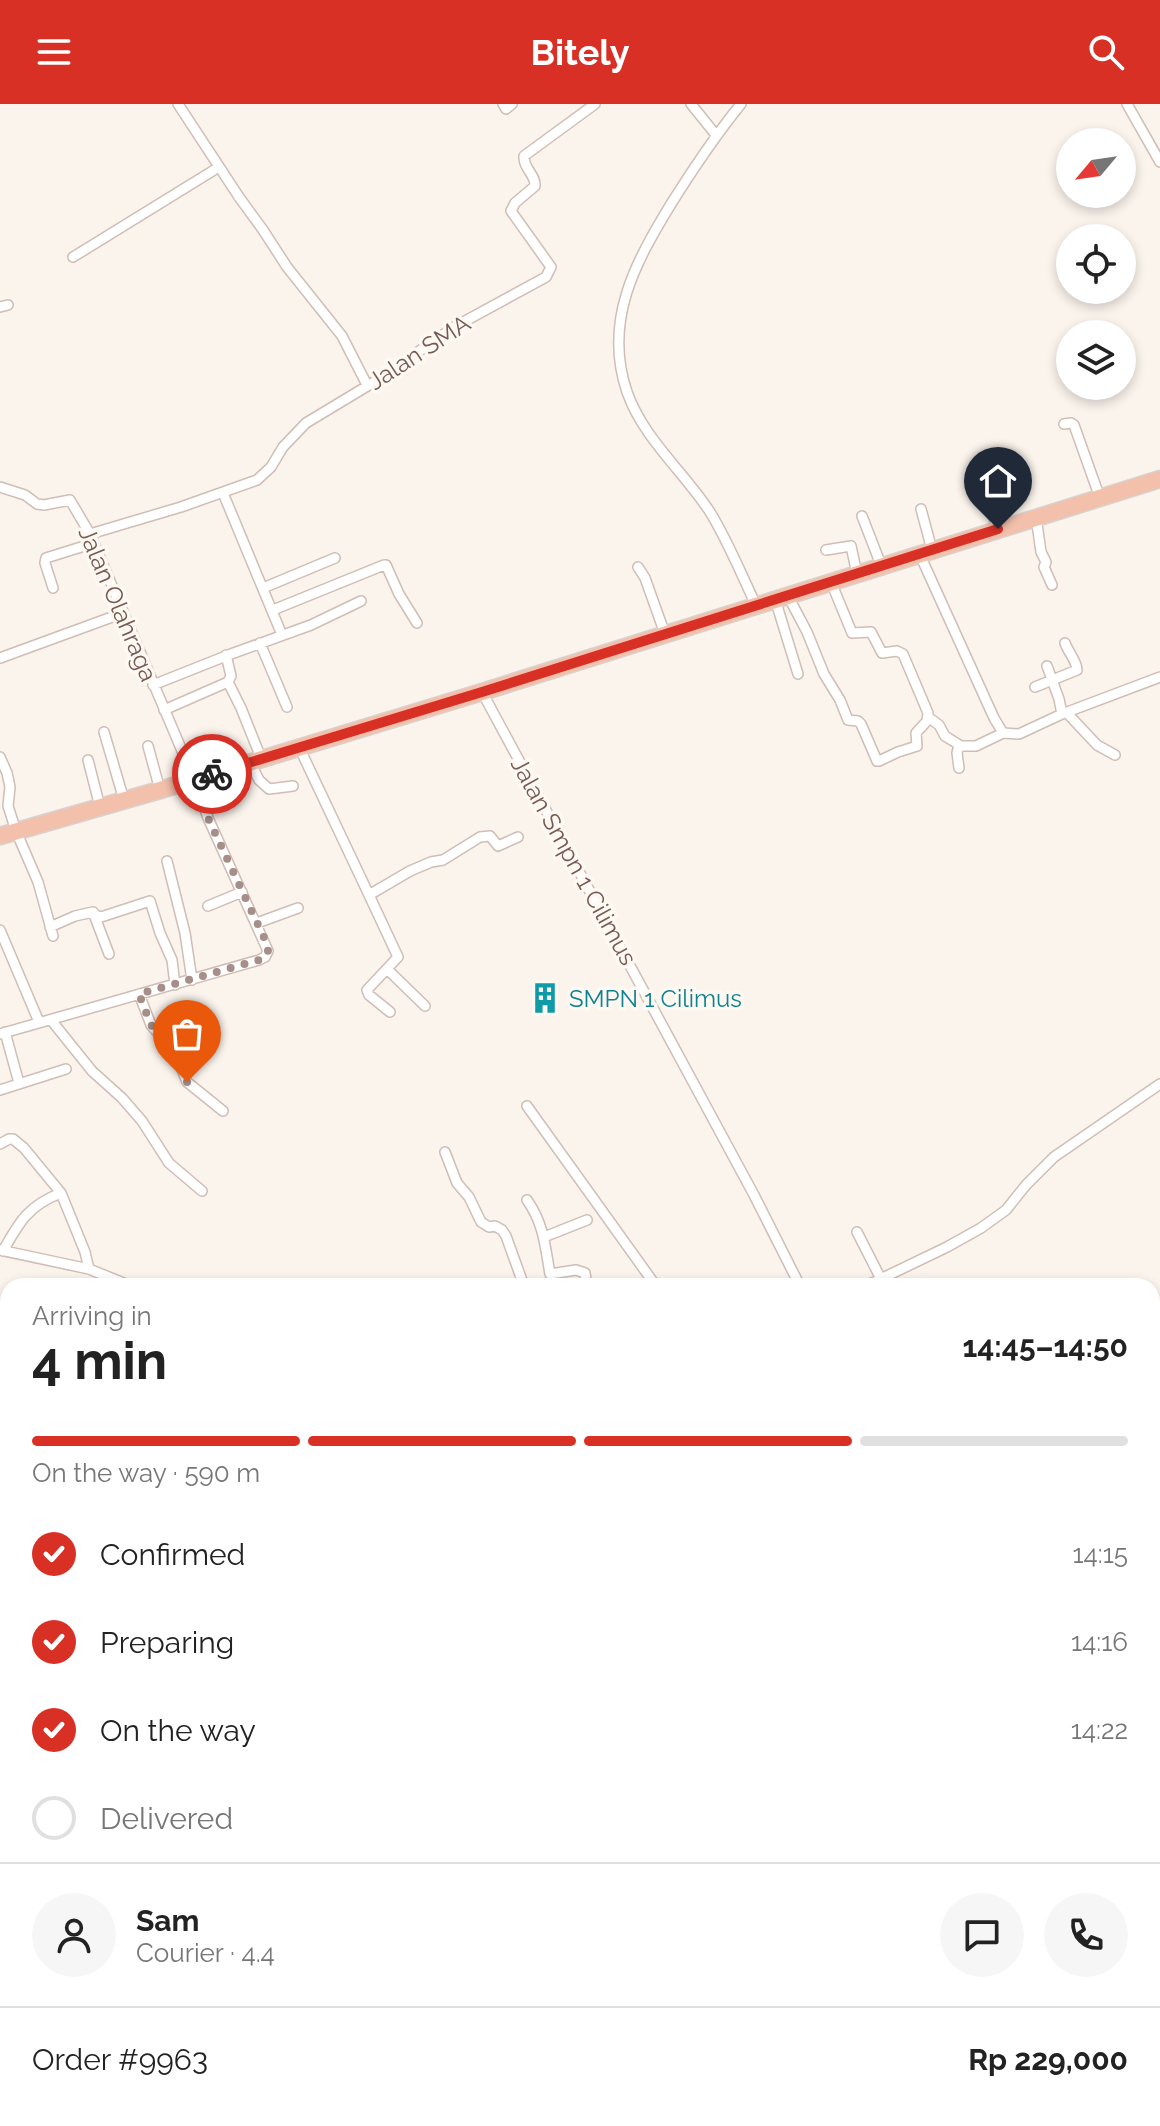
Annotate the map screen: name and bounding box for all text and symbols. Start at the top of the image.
icon: menu [32,30,76,74]
icon: search [1084,30,1128,74]
text: Bitely [530,31,630,73]
north arrow [1056,128,1136,208]
map controls [1056,128,1136,400]
button: locate [1056,224,1136,304]
street label: Jalan SMA [362,308,476,396]
button: layers [1056,320,1136,400]
pin [964,447,1032,529]
icon: home [976,459,1020,503]
street label: Jalan Olahraga [72,522,164,686]
courier [172,734,252,814]
icon: bike [190,752,234,796]
street label: Jalan Smpn 1 Cilimus [505,752,643,970]
building icon: SMPN 1 Cilimus [528,981,562,1015]
place label: SMPN 1 Cilimus [569,984,742,1013]
pin [153,1000,221,1082]
icon: bag [165,1012,209,1056]
text: Arriving in [32,1301,152,1331]
text: 14:45–14:50 [962,1329,1128,1364]
text: 4 min [32,1330,167,1391]
text: On the way · 590 m [32,1458,260,1488]
icon: check [32,1532,76,1576]
text: Confirmed [100,1537,245,1572]
text: 14:15 [1072,1539,1128,1569]
icon: check [32,1620,76,1664]
text: Preparing [100,1625,234,1660]
text: 14:16 [1071,1627,1128,1657]
icon: check [32,1708,76,1752]
text: On the way [100,1713,256,1748]
text: 14:22 [1071,1715,1128,1745]
text: Delivered [100,1801,233,1836]
button: person [32,1893,116,1977]
button: chat [940,1893,1024,1977]
button: phone [1044,1893,1128,1977]
text: Sam [136,1903,199,1938]
text: Courier · 4.4 [136,1938,275,1968]
text: Order #9963 [32,2042,208,2077]
text: Rp 229,000 [968,2042,1128,2077]

